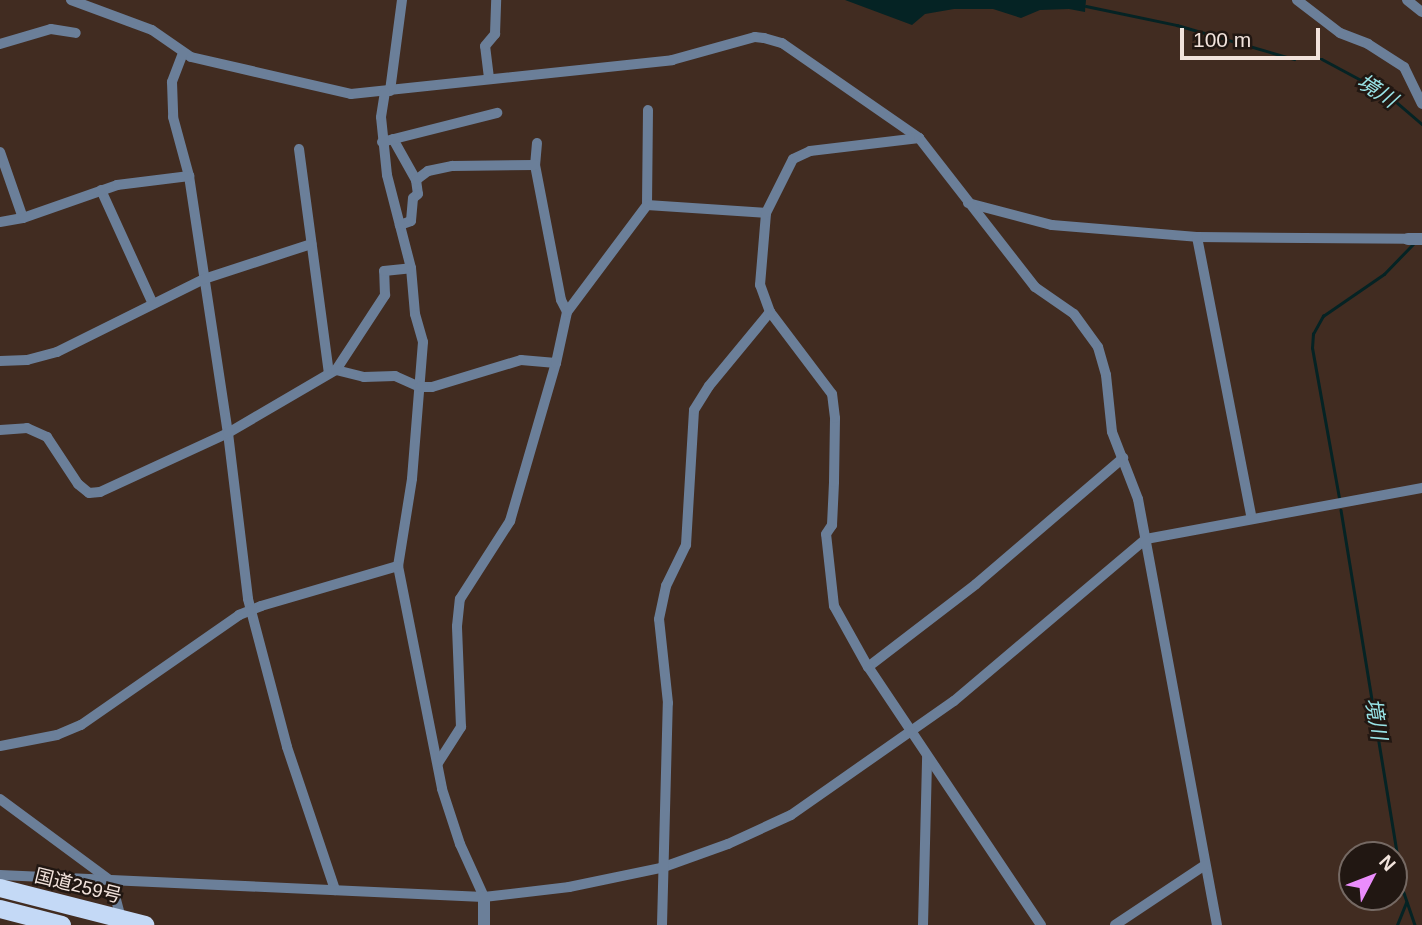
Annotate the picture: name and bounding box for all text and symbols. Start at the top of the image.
scale bar [1184,14,1324,58]
text: 100 m [1193,28,1251,51]
water label: 境川 [1353,69,1401,113]
water label: 境川 [1360,696,1392,742]
north arrow [1338,841,1408,911]
text: N [1375,851,1400,875]
street label: 国道259号 [32,864,124,908]

